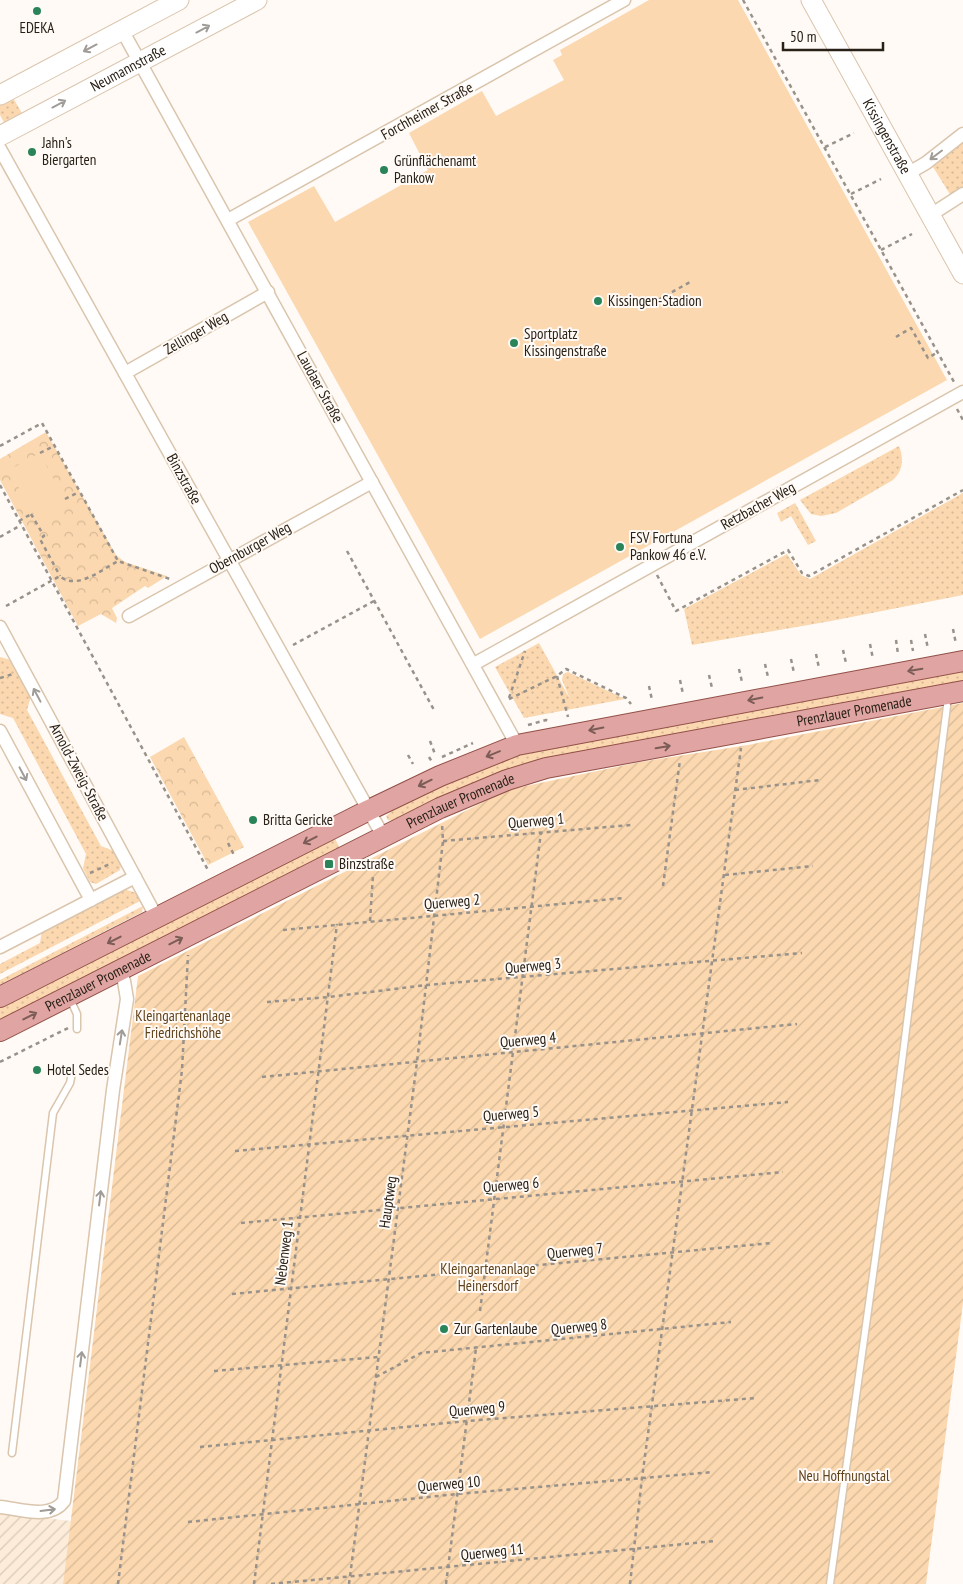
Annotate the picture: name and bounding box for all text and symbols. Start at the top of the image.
marker: EDEKA [31,5,43,17]
place label: EDEKA [20,18,55,37]
scale bar [783,20,883,52]
one-way arrow [195,23,210,33]
text: 50 m [790,27,816,46]
street label: Neumannstraße [87,40,169,95]
one-way arrow [83,43,98,53]
street label: Forchheimer Straße [377,77,476,144]
street label: Kissingenstraße [859,95,916,177]
one-way arrow [52,99,67,109]
place label: Jahn's Biergarten [41,133,96,169]
marker: Jahn's Biergarten [26,146,38,158]
one-way arrow [930,150,943,161]
place label: Grünflächenamt Pankow [394,151,476,187]
marker: Grünflächenamt Pankow [378,164,390,176]
place label: Kissingen-Stadion [608,291,702,310]
marker: Kissingen-Stadion [592,295,604,307]
street label: Zellinger Weg [160,307,231,359]
place label: Sportplatz Kissingenstraße [524,324,607,360]
marker: Sportplatz Kissingenstraße [508,337,520,349]
street label: Laudaer Straße [293,348,348,426]
street label: Binzstraße [163,450,206,507]
street label: Retzbacher Weg [717,477,798,534]
street label: Obernburger Weg [206,517,294,578]
place label: FSV Fortuna Pankow 46 e.V. [630,528,707,564]
marker: FSV Fortuna Pankow 46 e.V. [614,541,626,553]
one-way arrow [907,665,923,675]
one-way arrow [32,688,41,703]
street label: Prenzlauer Promenade [795,691,913,731]
one-way arrow [748,695,764,705]
street label: Arnold-Zweig-Straße [46,720,113,824]
one-way arrow [588,725,604,735]
one-way arrow [654,742,670,752]
one-way arrow [486,750,501,759]
one-way arrow [18,767,28,782]
street label: Prenzlauer Promenade [403,768,517,833]
one-way arrow [418,779,433,788]
street label: Querweg 1 [507,809,565,832]
place label: Britta Gericke [263,810,333,829]
marker: Britta Gericke [247,814,259,826]
one-way arrow [302,835,317,845]
place label: Binzstraße [339,854,394,873]
marker: Binzstraße [323,858,335,870]
street label: Querweg 2 [423,890,481,913]
one-way arrow [107,936,122,945]
one-way arrow [168,936,183,945]
street label: Prenzlauer Promenade [42,946,154,1016]
street label: Querweg 3 [504,954,562,977]
park label: Kleingartenanlage Friedrichshöhe [135,1006,231,1042]
one-way arrow [22,1011,37,1021]
street label: Querweg 4 [499,1028,557,1051]
one-way arrow [117,1029,127,1045]
place label: Hotel Sedes [47,1060,109,1079]
marker: Hotel Sedes [31,1064,43,1076]
street label: Querweg 5 [482,1102,540,1125]
street label: Querweg 6 [482,1173,540,1196]
street label: Hauptweg [374,1175,401,1229]
one-way arrow [95,1190,105,1206]
street label: Nebenweg 1 [270,1220,297,1286]
street label: Querweg 7 [546,1238,604,1263]
park label: Kleingartenanlage Heinersdorf [440,1259,536,1295]
street label: Querweg 8 [550,1314,608,1339]
place label: Zur Gartenlaube [454,1319,538,1338]
marker: Zur Gartenlaube [438,1323,450,1335]
one-way arrow [76,1351,86,1367]
street label: Querweg 9 [448,1397,506,1420]
park label: Neu Hoffnungstal [799,1466,890,1485]
street label: Querweg 10 [417,1471,481,1496]
one-way arrow [40,1505,56,1515]
street label: Querweg 11 [460,1539,524,1564]

